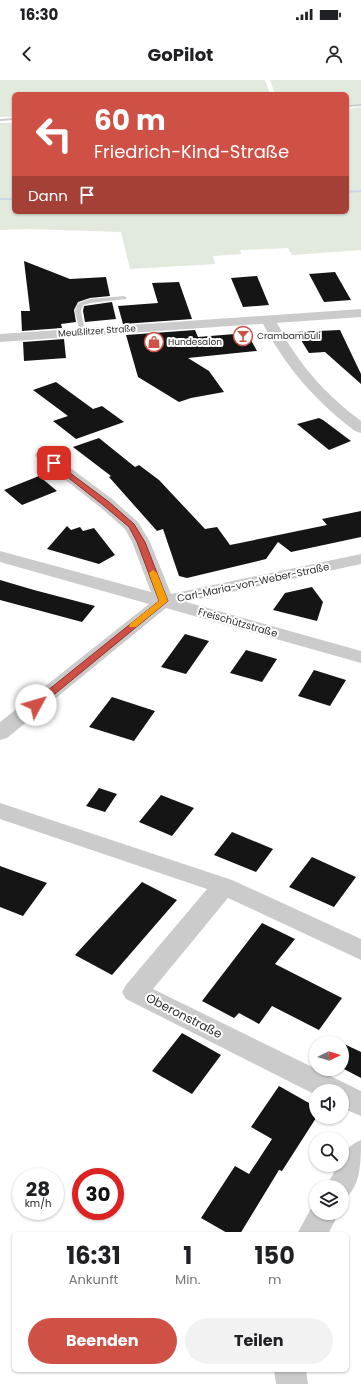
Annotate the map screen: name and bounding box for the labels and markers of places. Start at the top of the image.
bar icon: Crambambuli [232,325,254,347]
place label: Crambambuli [257,330,320,342]
shop icon: Hundesalon [143,331,165,353]
place label: Hundesalon [168,336,222,348]
pin [37,446,71,480]

